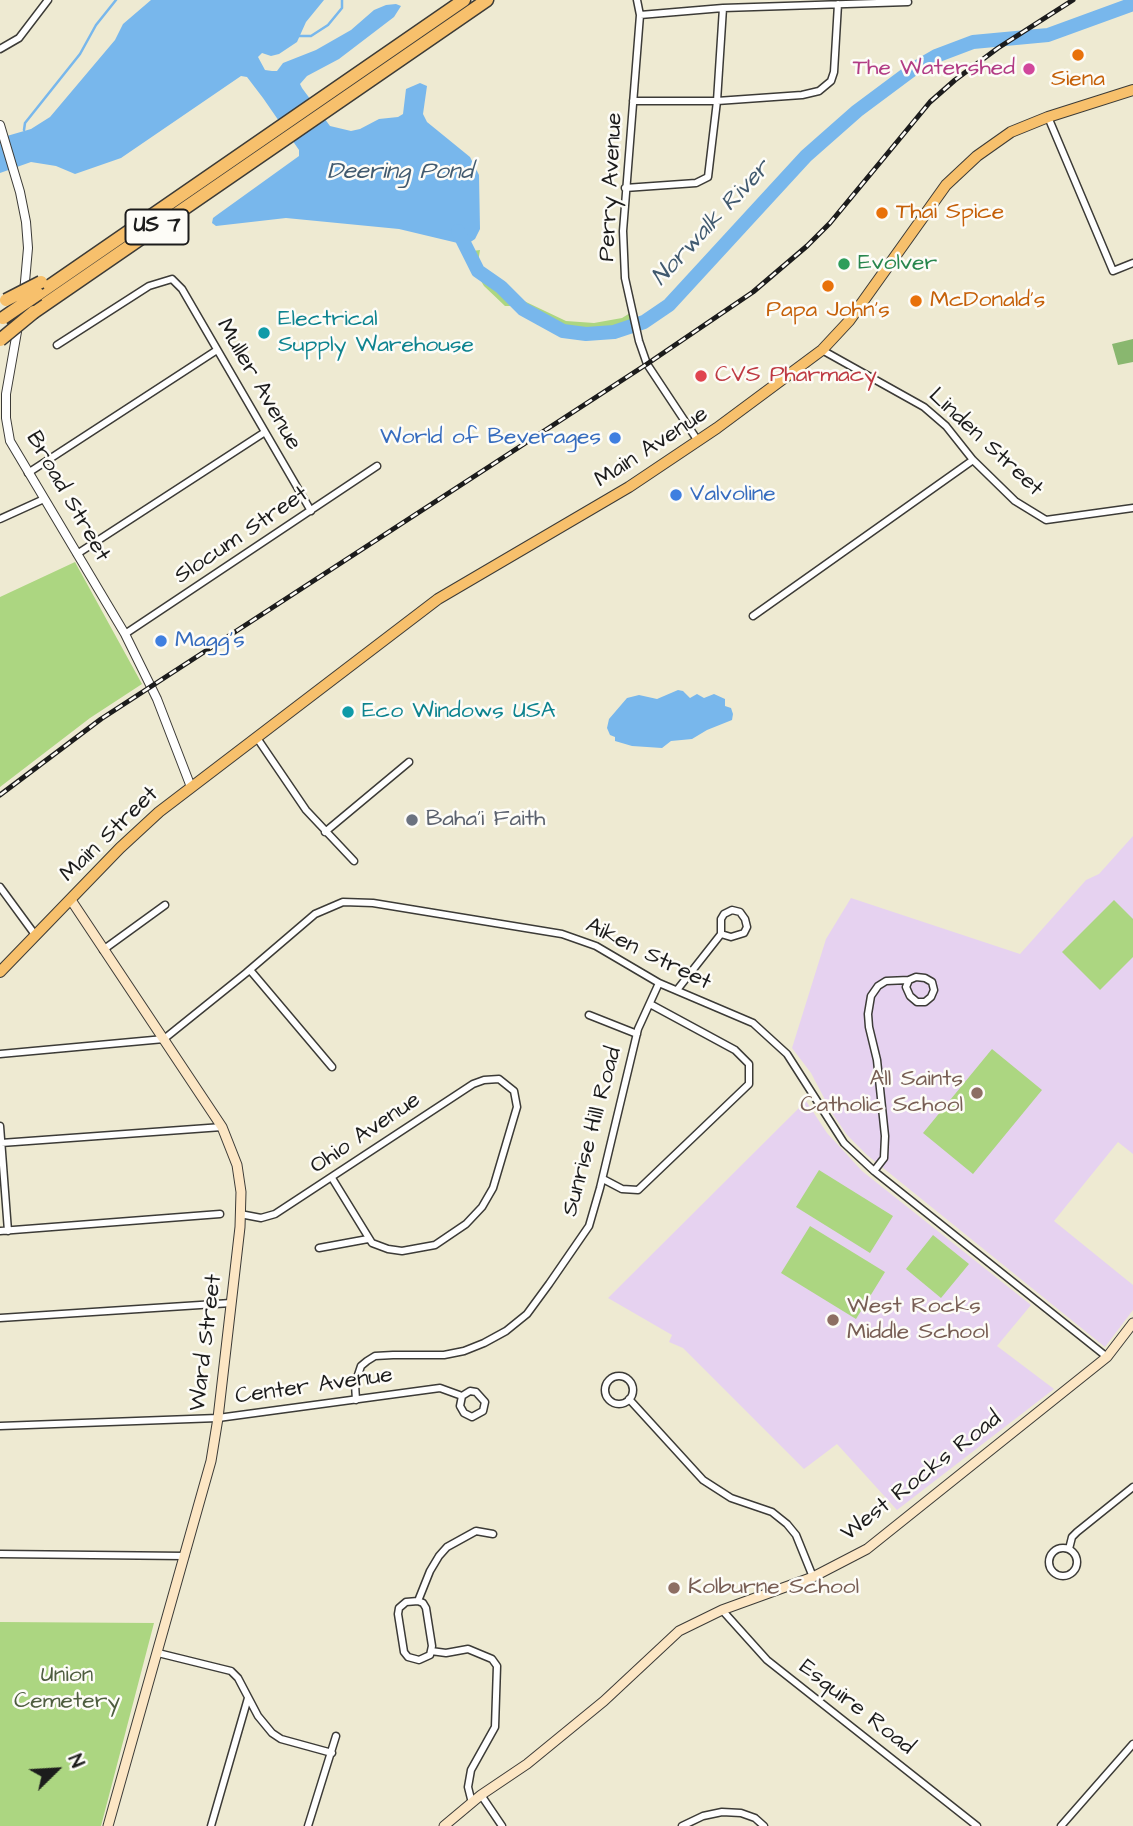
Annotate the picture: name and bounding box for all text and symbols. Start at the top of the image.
marker: Siena [1070,47,1086,63]
place label: The Watershed [853,55,1015,83]
marker: The Watershed [1021,61,1037,77]
place label: Siena [1051,66,1105,94]
street label: Perry Avenue [594,112,630,262]
water label: Norwalk River [647,155,777,293]
water label: Deering Pond [327,159,473,187]
place label: Thai Spice [896,199,1004,227]
marker: Thai Spice [874,205,890,221]
road number: US 7 [125,210,188,244]
place label: Evolver [858,250,937,278]
marker: Evolver [836,256,852,272]
marker: Papa John's [820,278,836,294]
place label: McDonald's [930,287,1045,315]
marker: McDonald's [908,293,924,309]
place label: Papa John's [766,297,890,325]
place label: Electrical Supply Warehouse [278,306,474,360]
street label: Muller Avenue [209,314,307,456]
marker: Electrical Supply Warehouse [256,325,272,341]
place label: CVS Pharmacy [715,362,877,390]
marker: CVS Pharmacy [693,368,709,384]
street label: Linden Street [922,383,1048,503]
street label: Main Avenue [590,401,714,495]
place label: World of Beverages [380,424,601,452]
street label: Broad Street [19,427,115,567]
marker: World of Beverages [607,430,623,446]
street label: Slocum Street [170,481,314,591]
place label: Valvoline [690,481,776,509]
marker: Valvoline [668,487,684,503]
place label: Magg's [175,627,245,655]
marker: Magg's [153,633,169,649]
place label: Eco Windows USA [362,698,555,726]
marker: Eco Windows USA [340,704,356,720]
street label: Main Street [55,781,165,889]
place label: Baha'i Faith [426,806,545,834]
marker: Baha'i Faith [404,812,420,828]
street label: Aiken Street [581,913,715,997]
street label: Sunrise Hill Road [557,1044,629,1220]
place label: All Saints Catholic School [800,1066,963,1120]
marker: All Saints Catholic School [969,1085,985,1101]
street label: Ohio Avenue [306,1087,426,1181]
street label: Ward Street [185,1273,229,1413]
place label: West Rocks Middle School [847,1293,989,1347]
marker: West Rocks Middle School [825,1312,841,1328]
street label: Center Avenue [234,1362,394,1412]
street label: West Rocks Road [836,1406,1008,1548]
place label: Kolburne School [688,1574,859,1602]
marker: Kolburne School [666,1580,682,1596]
street label: Esquire Road [793,1654,919,1762]
park label: Union Cemetery [14,1662,120,1716]
north arrow [21,1735,91,1805]
text: N [61,1750,90,1772]

